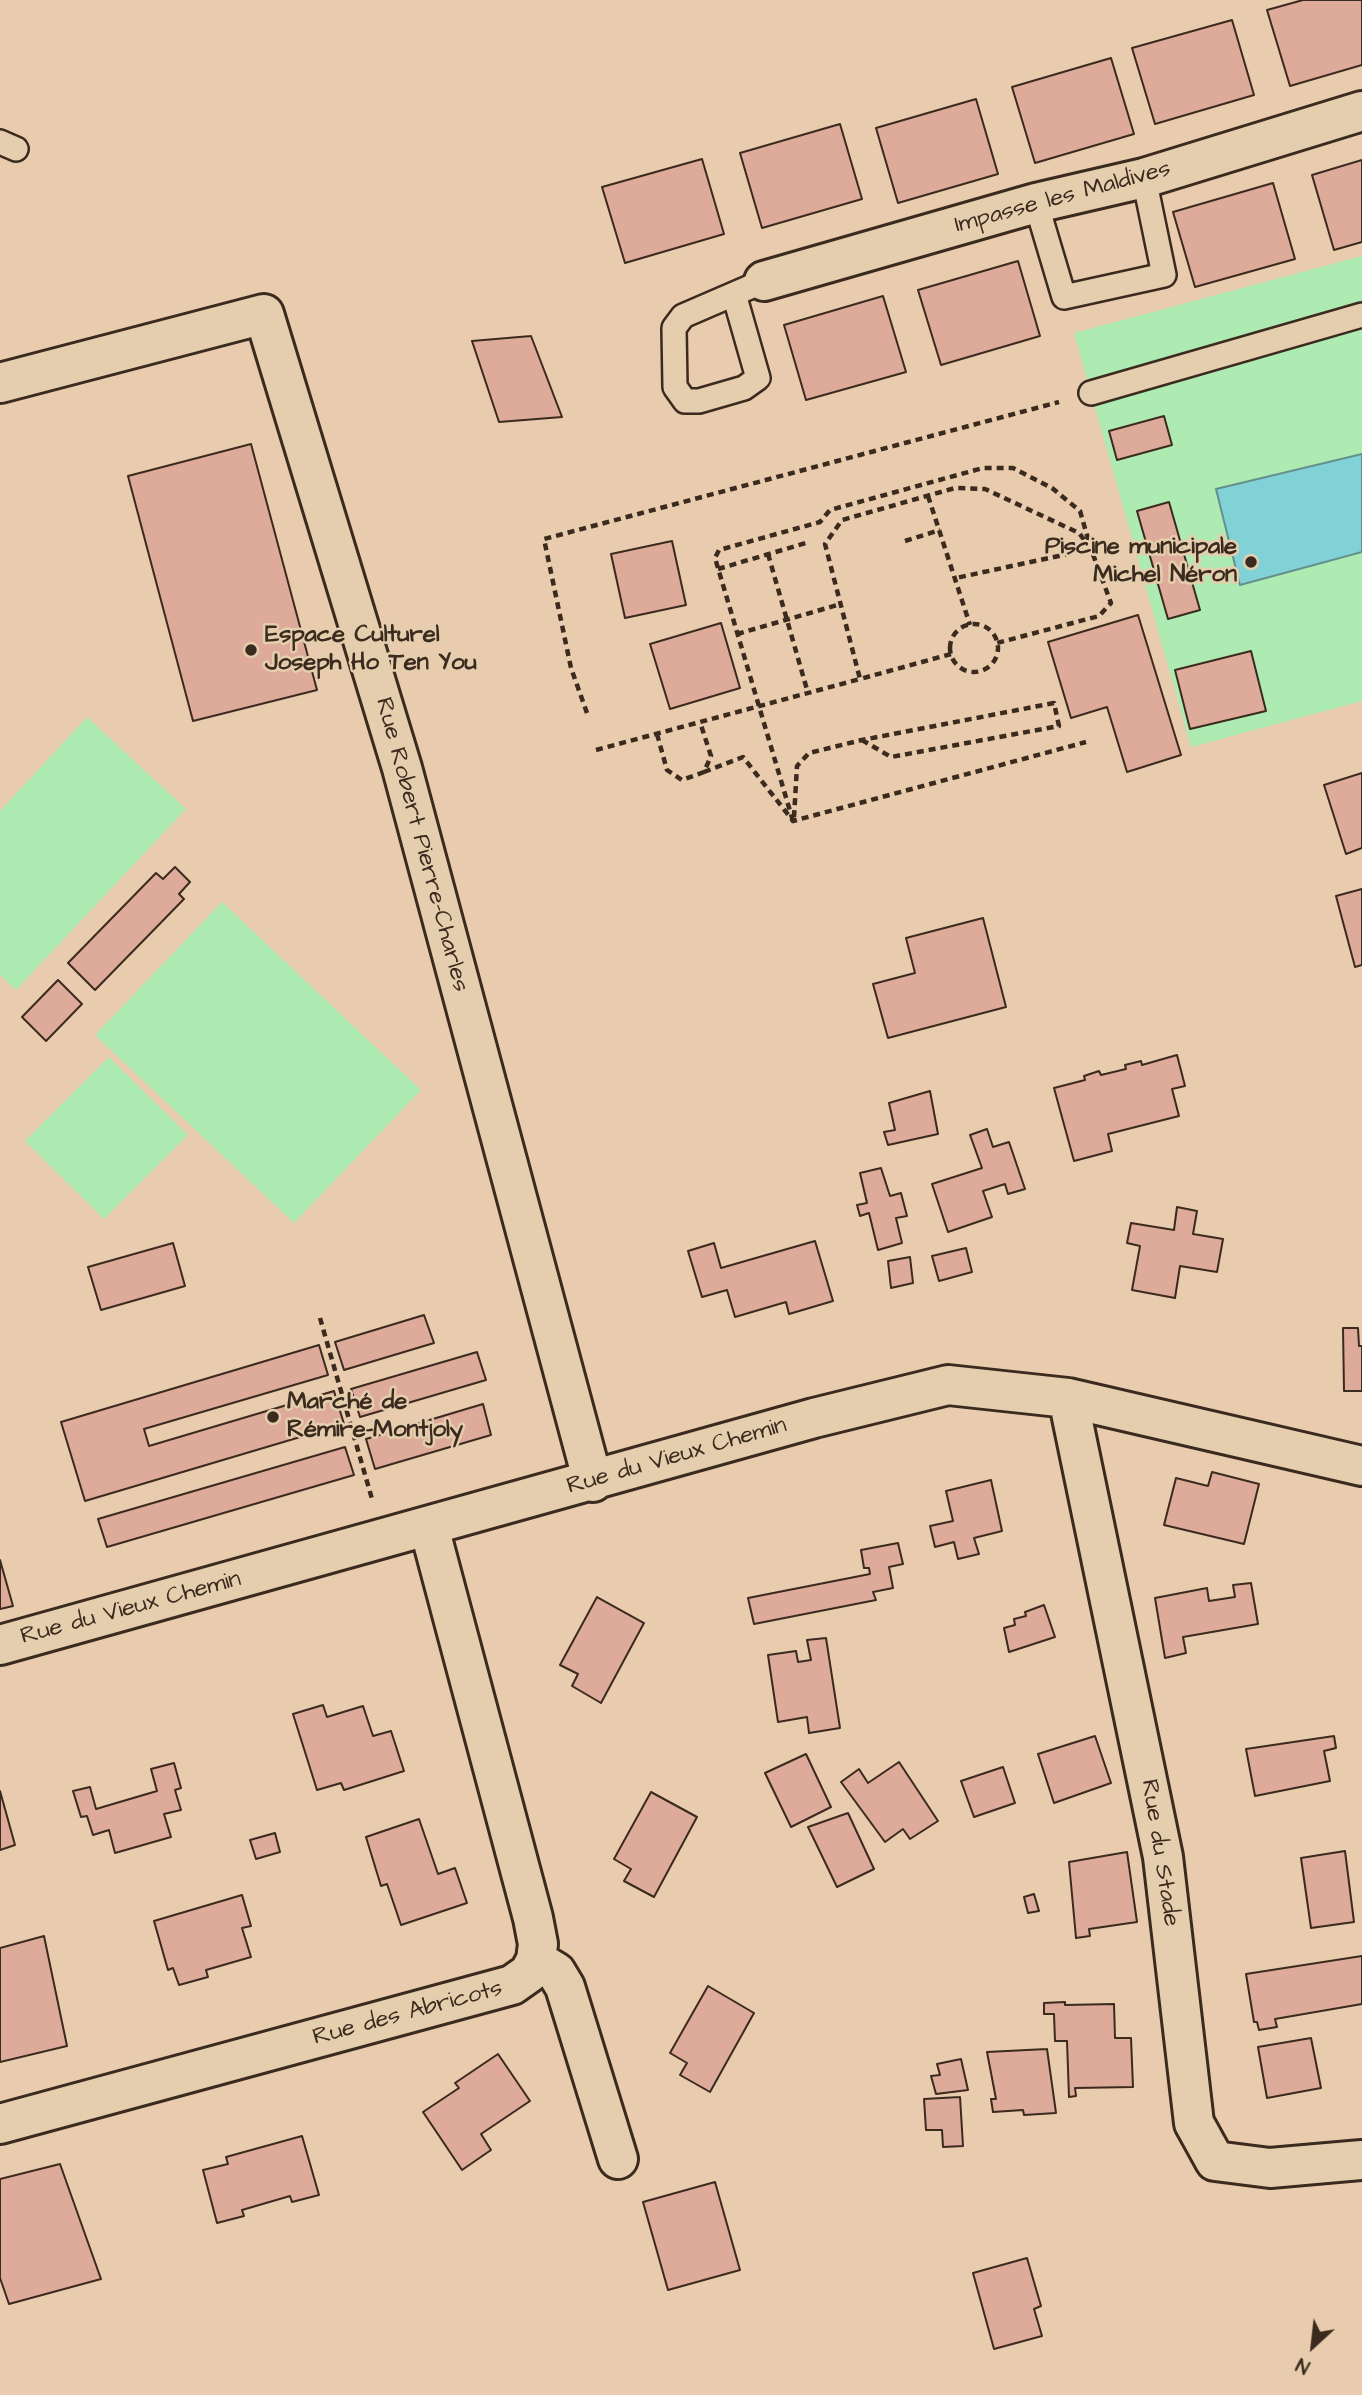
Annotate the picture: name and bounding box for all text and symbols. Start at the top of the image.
street label: Impasse les Maldives [952,155,1174,241]
place label: Piscine municipale Michel Néron [1045,534,1237,590]
marker: Piscine municipale Michel Néron [1243,554,1259,570]
place label: Espace Culturel Joseph Ho Ten You [265,622,477,678]
marker: Espace Culturel Joseph Ho Ten You [243,642,259,658]
street label: Rue Robert Pierre-Charles [368,695,474,995]
place label: Marché de Rémire-Montjoly [287,1389,463,1445]
marker: Marché de Rémire-Montjoly [265,1409,281,1425]
street label: Rue du Vieux Chemin [564,1412,790,1502]
street label: Rue du Vieux Chemin [18,1566,244,1652]
street label: Rue du Stade [1133,1777,1185,1929]
street label: Rue des Abricots [310,1975,506,2053]
north arrow [1278,2311,1348,2381]
text: N [1292,2350,1315,2380]

